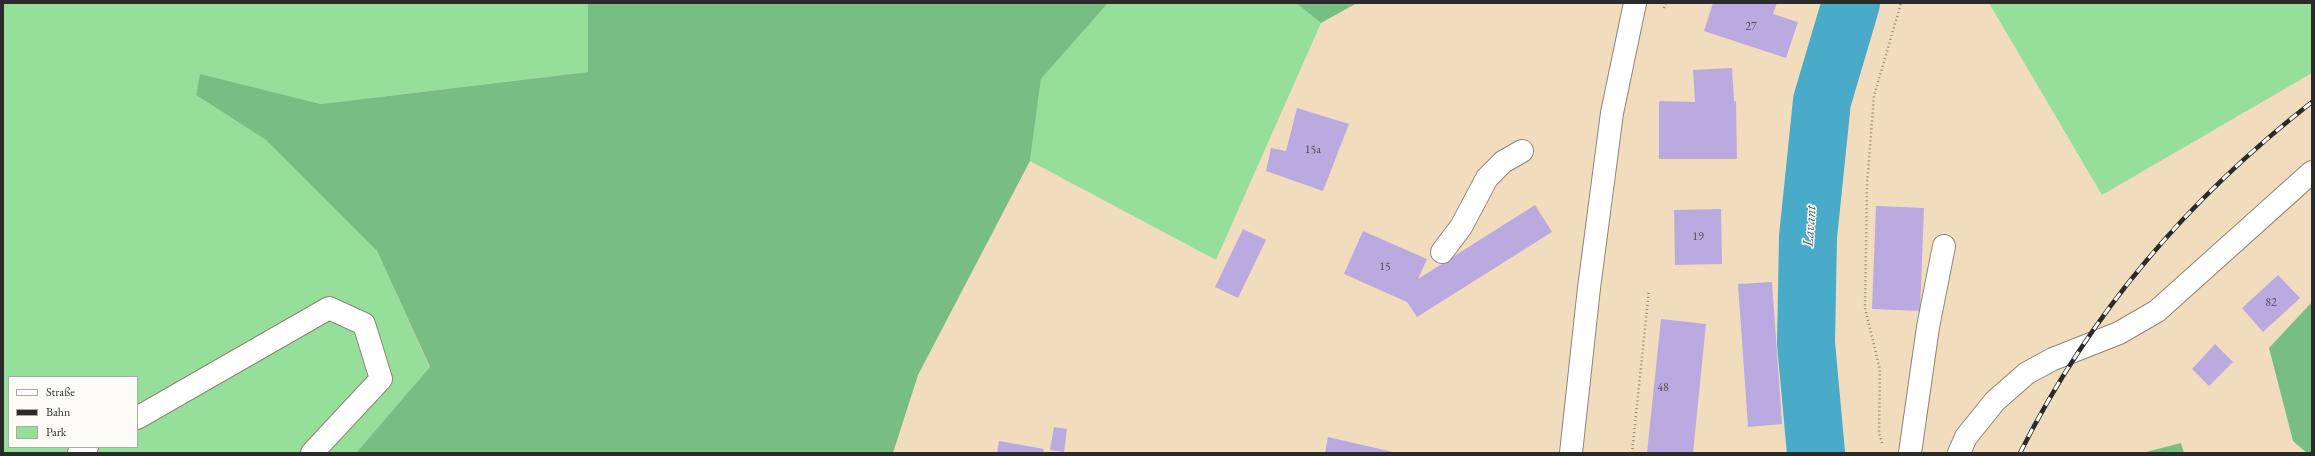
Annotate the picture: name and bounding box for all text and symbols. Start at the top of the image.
house number: 27 [1745,20,1757,34]
house number: 15a [1305,143,1321,157]
water label: Lavant [1800,205,1820,247]
house number: 19 [1692,230,1704,244]
house number: 15 [1379,260,1391,274]
house number: 82 [2265,296,2277,310]
legend [8,376,138,448]
house number: 48 [1657,381,1669,395]
text: Straße [46,384,75,400]
text: Bahn [46,404,70,420]
text: Park [46,424,66,440]

